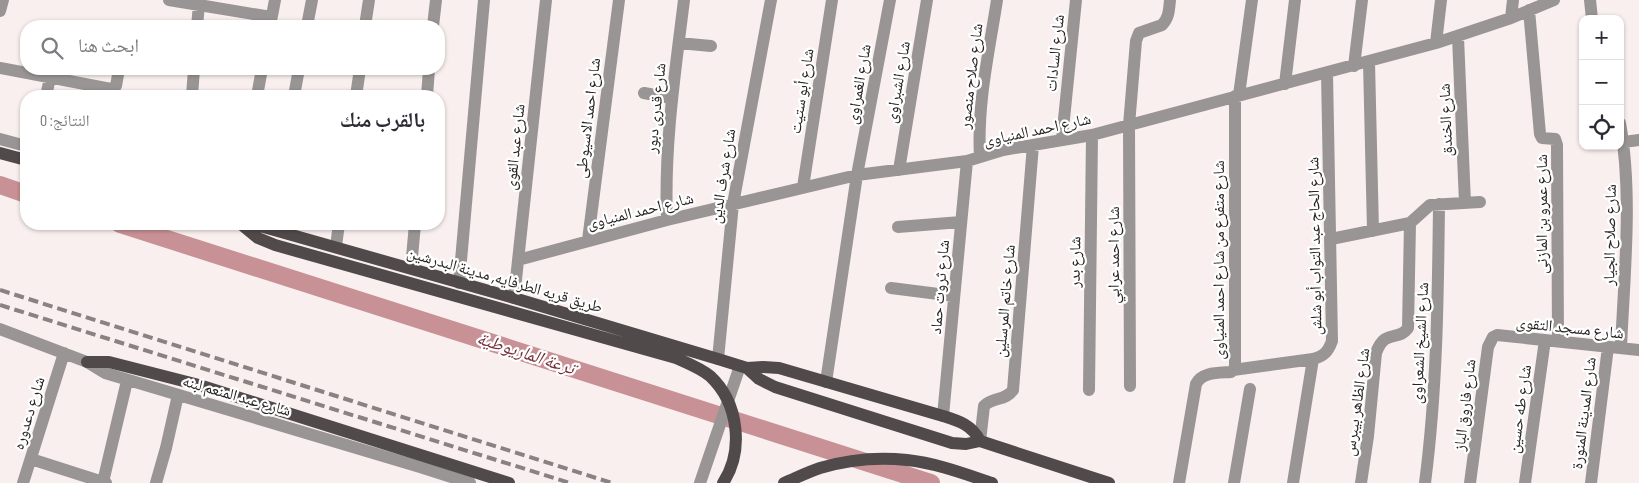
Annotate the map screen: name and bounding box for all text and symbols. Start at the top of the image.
street label: شارع السادات [1042,14,1069,93]
map controls [1579,15,1624,150]
button: + [1579,15,1624,60]
search box [20,20,445,75]
street label: شارع صلاح منصور [955,22,987,131]
icon: search [38,34,66,62]
text: ابحث هنا [78,35,139,58]
street label: شارع الشبراوى [882,40,915,125]
street label: شارع الغمراوى [843,43,876,126]
street label: شارع أبو ستيت [786,47,819,135]
street label: شارع احمد الاسيوطى [572,57,605,179]
button: − [1579,60,1624,105]
street label: شارع قدرى دبور [642,62,671,155]
street label: شارع الخندق [1436,83,1457,157]
street label: شارع عبد القوى [502,103,529,191]
button: locate [1579,105,1624,150]
text: بالقرب منك [340,108,425,133]
street label: شارع احمد المنياوى [982,110,1093,151]
text: النتائج: 0 [40,112,89,131]
street label: شارع شرف الدين [707,127,740,225]
street label: شارع عمرو بن المازنى [1533,154,1552,274]
street label: شارع الحاج عبد التواب أبو شلش [1304,157,1327,335]
street label: شارع متفرع من شارع احمد المنياوى [1210,160,1229,360]
street label: شارع صلاح الجيار [1600,184,1621,287]
street label: شارع احمد المنياوى [585,189,696,234]
street label: شارع احمد عرابي [1105,206,1126,304]
street label: شارع بدر [1066,236,1085,289]
street label: شارع ثروت حماد [927,239,954,335]
street label: طريق قريه الطرفايه, مدينة البدرشين [405,243,605,318]
street label: شارع خاتم المرسلين [991,244,1020,359]
street label: شارع الشيخ الشعراوى [1408,282,1433,404]
street label: شارع مسجد التقوى [1515,313,1625,344]
water label: ترعة الماريوطية [474,328,581,380]
street label: شارع الظاهر بيبرس [1340,347,1374,457]
street label: شارع المدينة المنورة [1568,356,1601,470]
street label: شارع فاروق الباز [1450,358,1481,453]
street label: شارع طه حسين [1505,364,1536,455]
street label: شارع عبد المنعم لبنه [180,372,293,421]
street label: شارع دعدوره [9,375,50,452]

